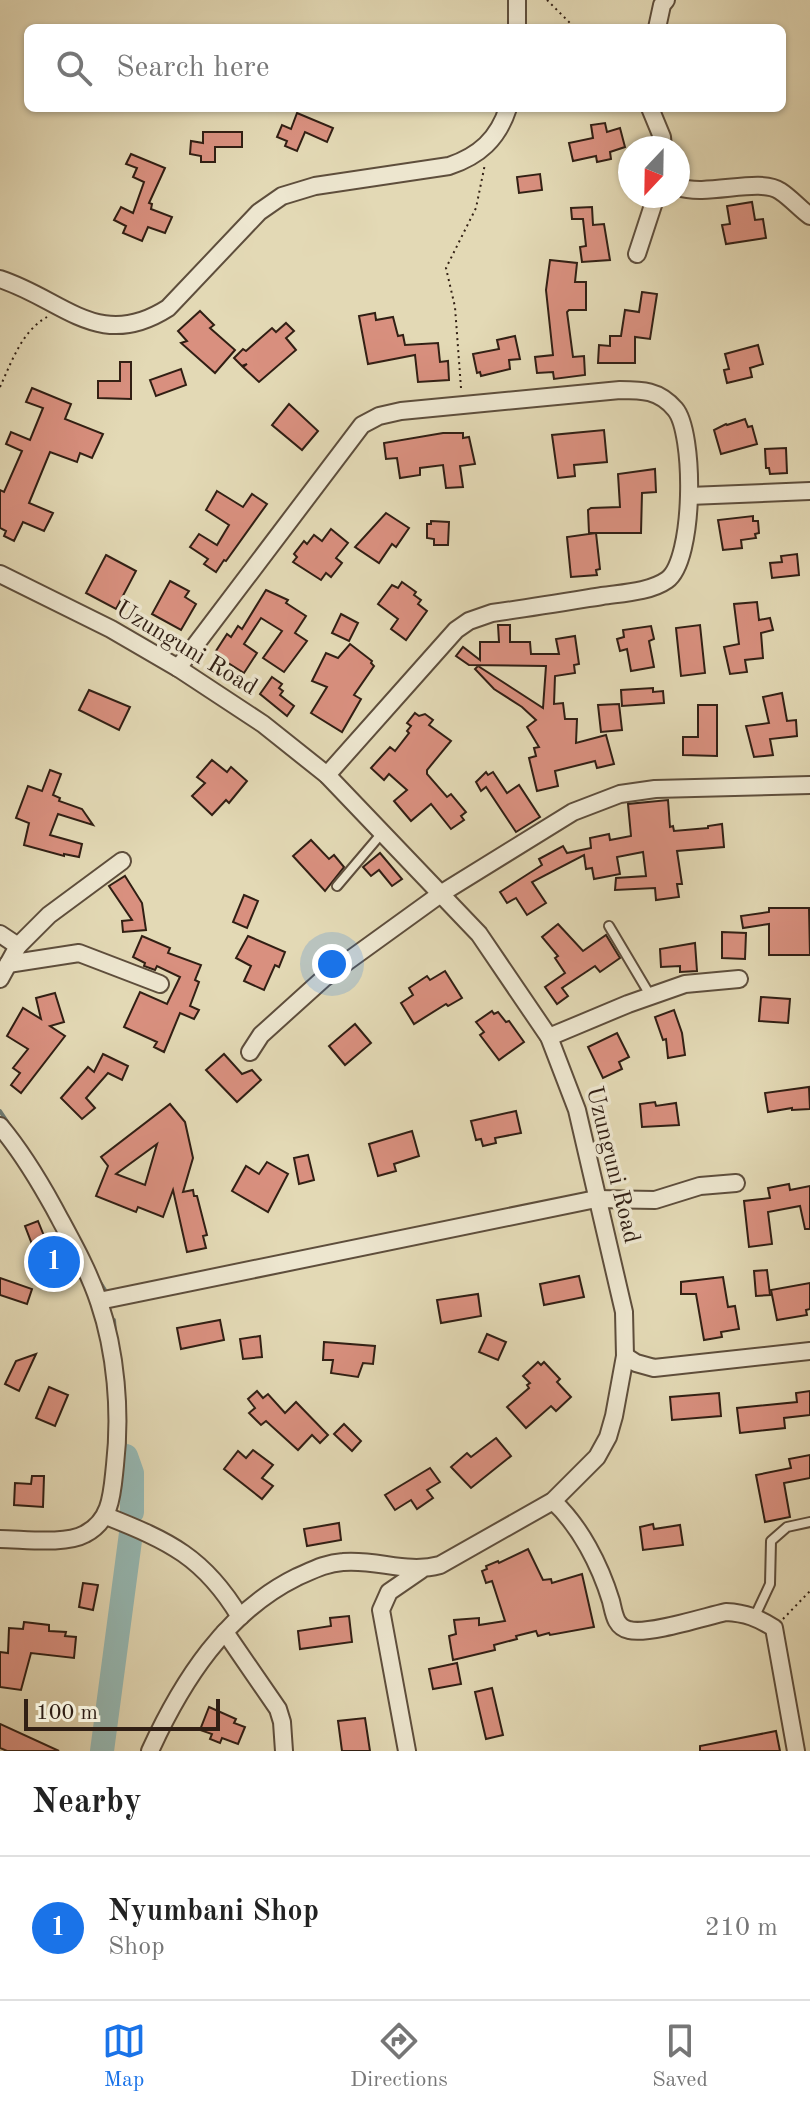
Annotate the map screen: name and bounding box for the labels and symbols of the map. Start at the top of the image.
north arrow [618,136,690,208]
street label: Uzunguni Road [111,597,261,701]
your location [312,944,352,984]
street label: Uzunguni Road [581,1084,643,1246]
pin: 1 [28,1232,80,1292]
scale bar [24,1695,220,1731]

